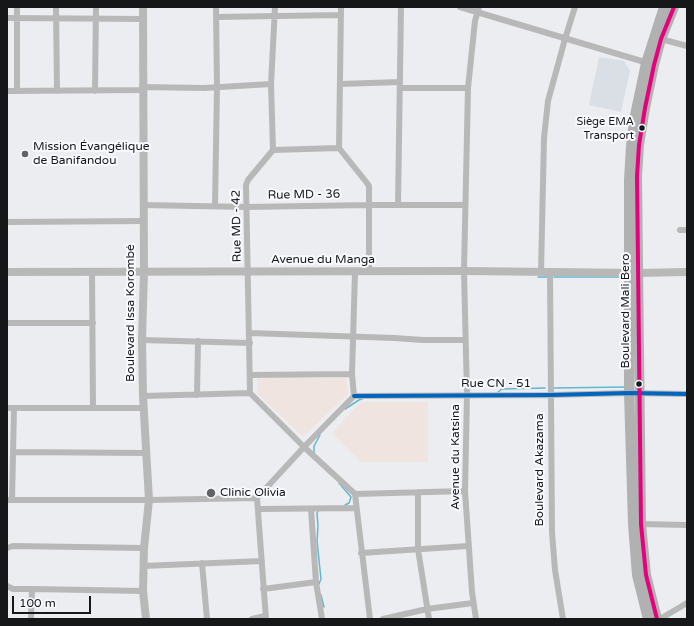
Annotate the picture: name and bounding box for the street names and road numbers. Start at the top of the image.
street label: Rue MD - 36 [268,187,340,203]
street label: Rue MD - 42 [229,190,245,262]
street label: Boulevard Issa Korombé [124,244,138,382]
street label: Avenue du Manga [271,253,375,267]
street label: Boulevard Mali Bero [619,254,633,368]
street label: Rue CN - 51 [461,377,531,391]
street label: Avenue du Katsina [449,404,463,510]
street label: Boulevard Akazama [533,413,547,527]

